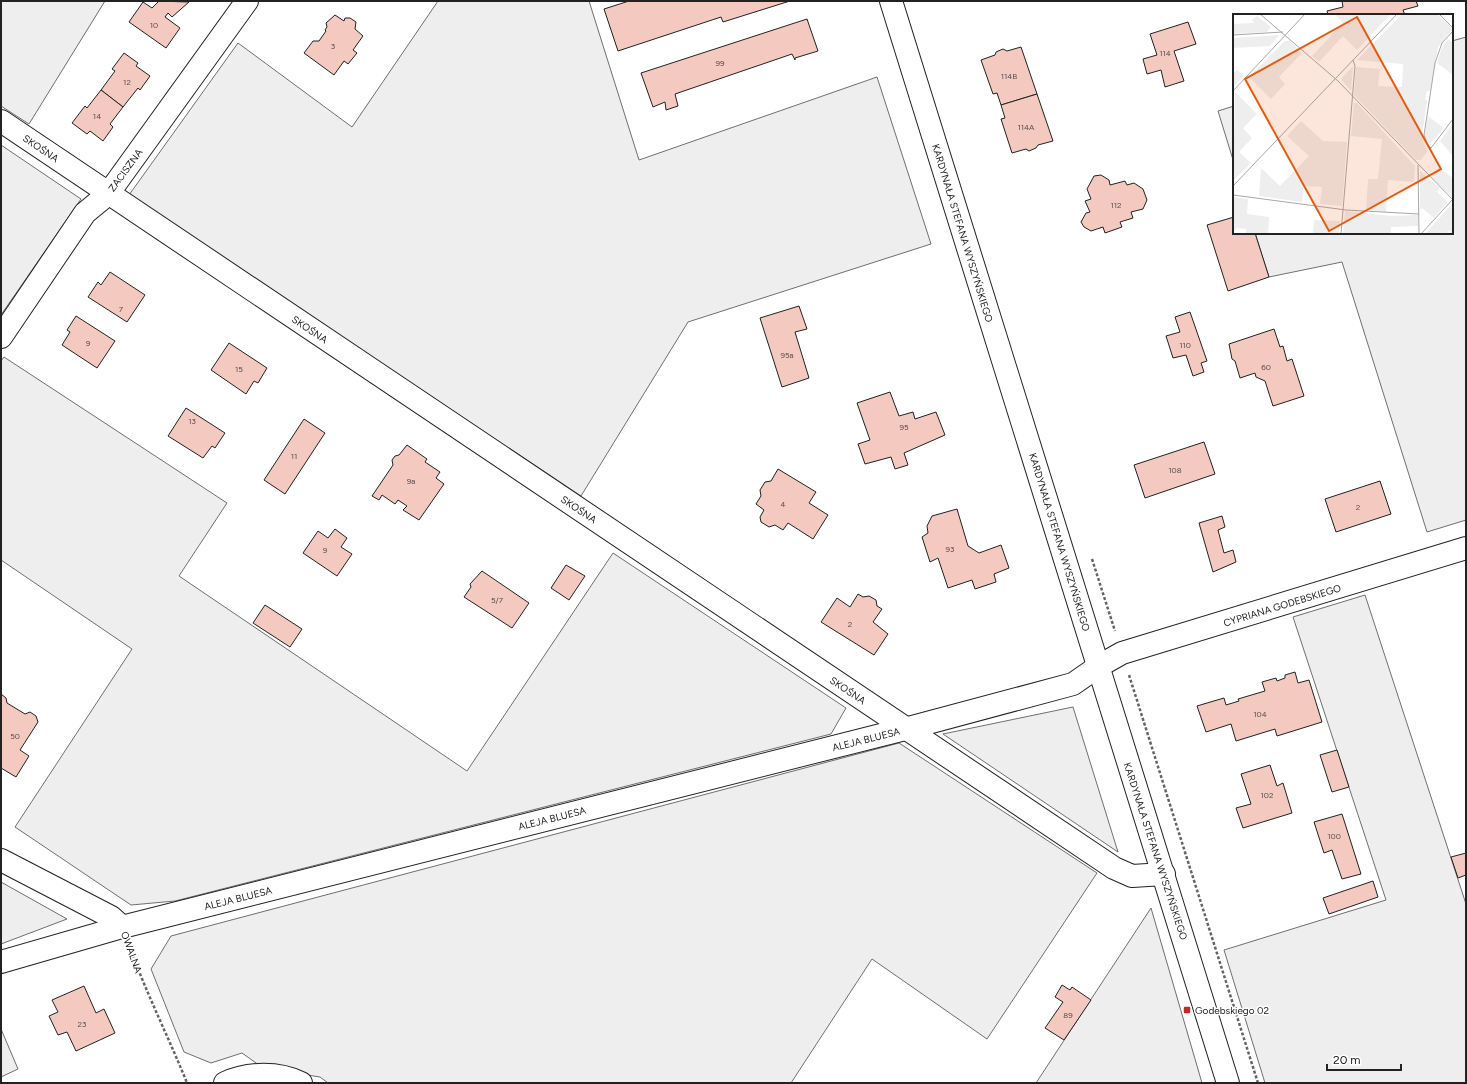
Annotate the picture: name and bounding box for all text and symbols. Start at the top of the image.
inset map [1233,14,1453,234]
house number: 10 [150,20,158,30]
house number: 3 [331,41,335,51]
house number: 114 [1159,48,1171,58]
house number: 99 [715,58,725,68]
house number: 114B [1001,71,1017,81]
house number: 12 [123,77,131,87]
house number: 14 [93,111,101,121]
house number: 114A [1018,122,1035,132]
street label: SKOŚNA [20,132,61,165]
street label: KARDYNAŁA STEFANA WYSZYŃSKIEGO [929,142,996,324]
street label: ZACISZNA [105,146,145,194]
house number: 112 [1110,200,1122,210]
house number: 7 [119,304,124,314]
street label: SKOŚNA [289,313,330,346]
house number: 9 [86,338,91,348]
house number: 110 [1179,340,1191,350]
house number: 95a [780,350,794,360]
house number: 60 [1261,362,1271,372]
house number: 15 [235,364,243,374]
house number: 13 [188,416,196,426]
house number: 95 [899,422,909,432]
house number: 11 [291,451,297,461]
street label: KARDYNAŁA STEFANA WYSZYŃSKIEGO [1026,451,1093,633]
house number: 108 [1168,465,1182,475]
house number: 9a [407,476,415,486]
street label: SKOŚNA [558,493,599,526]
house number: 4 [781,499,786,509]
house number: 2 [1356,502,1360,512]
house number: 93 [946,544,954,554]
house number: 9 [323,545,328,555]
street label: CYPRIANA GODEBSKIEGO [1222,581,1343,630]
house number: 5/7 [491,595,504,605]
house number: 2 [848,619,852,629]
street label: SKOŚNA [827,674,868,707]
house number: 104 [1253,709,1267,719]
street label: ALEJA BLUESA [831,725,902,754]
house number: 50 [10,731,20,741]
street label: KARDYNAŁA STEFANA WYSZYŃSKIEGO [1121,761,1190,942]
house number: 102 [1261,790,1273,800]
street label: ALEJA BLUESA [517,804,588,833]
house number: 100 [1327,831,1341,841]
street label: ALEJA BLUESA [203,884,274,913]
street label: OWALNA [118,930,145,975]
place label: Godebskiego 02 [1195,1004,1269,1017]
marker: Godebskiego 02 [1182,1005,1192,1015]
house number: 89 [1063,1010,1073,1020]
house number: 23 [78,1019,86,1029]
scale bar [1327,1046,1401,1072]
text: 20 m [1333,1053,1361,1067]

